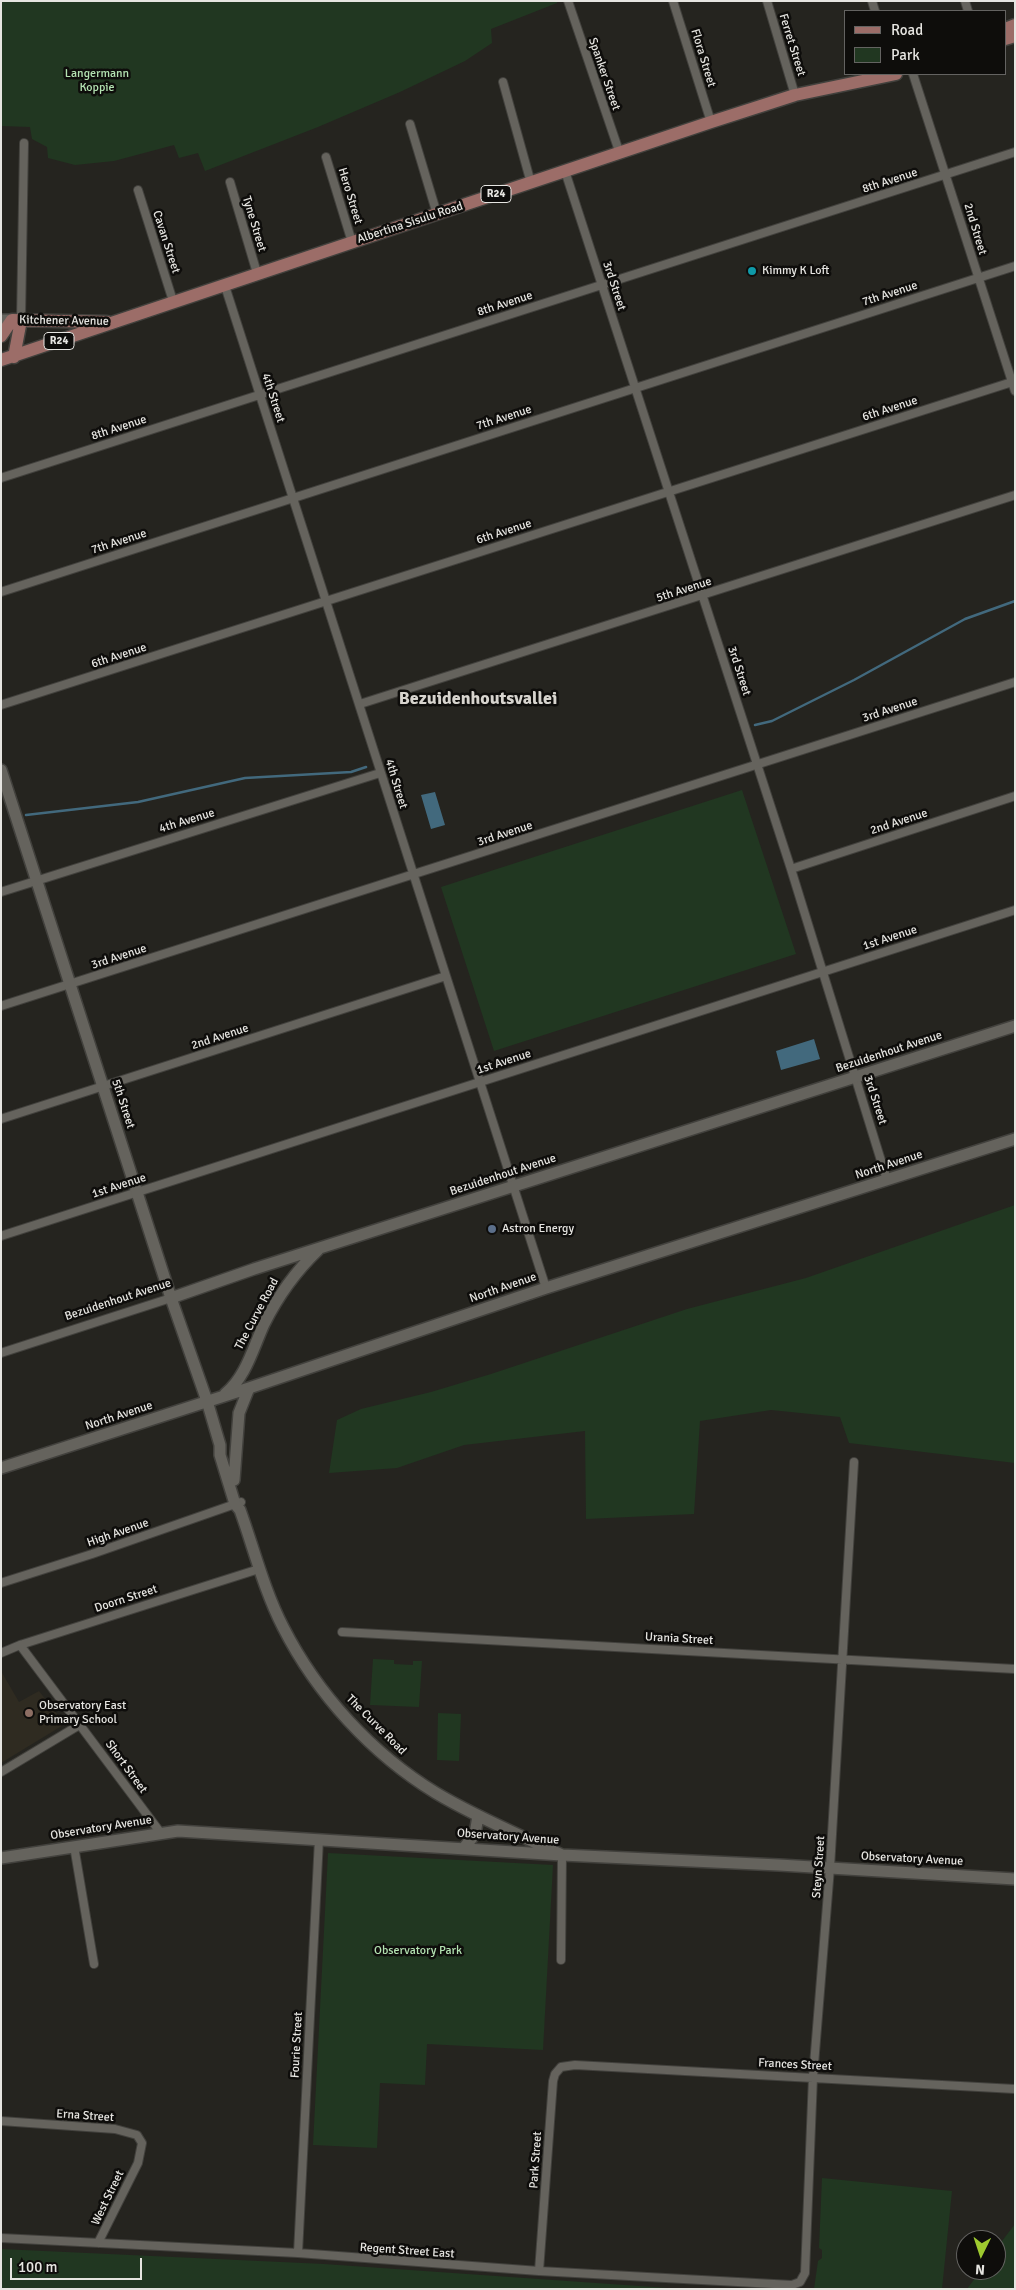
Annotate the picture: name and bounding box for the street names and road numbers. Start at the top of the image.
street label: Ferret Street [776,12,808,78]
street label: Flora Street [687,27,719,89]
street label: Spanker Street [585,36,623,112]
street label: 8th Avenue [860,165,920,197]
street label: Hero Street [335,166,365,226]
road number: R24 [481,185,511,202]
street label: Tyne Street [239,195,269,253]
street label: Albertina Sisulu Road [355,199,465,247]
street label: 2nd Street [960,201,990,257]
street label: Cavan Street [149,209,183,275]
street label: 3rd Street [599,259,629,313]
street label: 7th Avenue [860,278,920,310]
street label: 8th Avenue [475,288,535,320]
street label: Kitchener Avenue [19,313,109,329]
road number: R24 [44,332,74,350]
street label: 4th Street [258,371,288,425]
street label: 6th Avenue [860,393,920,425]
street label: 7th Avenue [474,402,534,434]
street label: 8th Avenue [89,412,149,444]
street label: 6th Avenue [474,516,534,548]
street label: 7th Avenue [89,526,149,558]
street label: 5th Avenue [654,574,714,606]
street label: 6th Avenue [89,640,149,672]
street label: 3rd Street [724,644,754,698]
street label: 3rd Avenue [861,694,919,726]
street label: 4th Street [382,757,410,811]
street label: 4th Avenue [157,806,217,836]
street label: 2nd Avenue [868,806,930,838]
street label: 3rd Avenue [476,818,534,850]
street label: 1st Avenue [861,922,919,954]
street label: 3rd Avenue [90,941,148,973]
street label: 2nd Avenue [189,1021,251,1053]
street label: Bezuidenhout Avenue [834,1028,944,1076]
street label: 1st Avenue [475,1046,533,1078]
street label: 3rd Street [860,1073,890,1127]
street label: 5th Street [108,1077,138,1131]
street label: North Avenue [854,1147,924,1183]
street label: Bezuidenhout Avenue [448,1151,558,1199]
street label: 1st Avenue [90,1170,148,1202]
street label: North Avenue [468,1270,538,1306]
street label: Bezuidenhout Avenue [63,1276,173,1324]
street label: The Curve Road [232,1276,282,1352]
street label: North Avenue [84,1398,154,1434]
street label: High Avenue [85,1516,151,1550]
street label: Doorn Street [93,1582,159,1616]
street label: Urania Street [645,1630,713,1648]
street label: The Curve Road [343,1692,409,1758]
street label: Short Street [102,1738,150,1796]
street label: Observatory Avenue [49,1813,153,1843]
street label: Observatory Avenue [456,1826,560,1848]
street label: Steyn Street [810,1835,828,1899]
street label: Observatory Avenue [860,1849,964,1869]
street label: Fourie Street [288,2011,306,2079]
street label: Frances Street [758,2056,832,2074]
street label: Erna Street [56,2107,114,2125]
street label: Park Street [527,2131,545,2189]
street label: West Street [89,2168,127,2228]
street label: Regent Street East [359,2241,455,2261]

